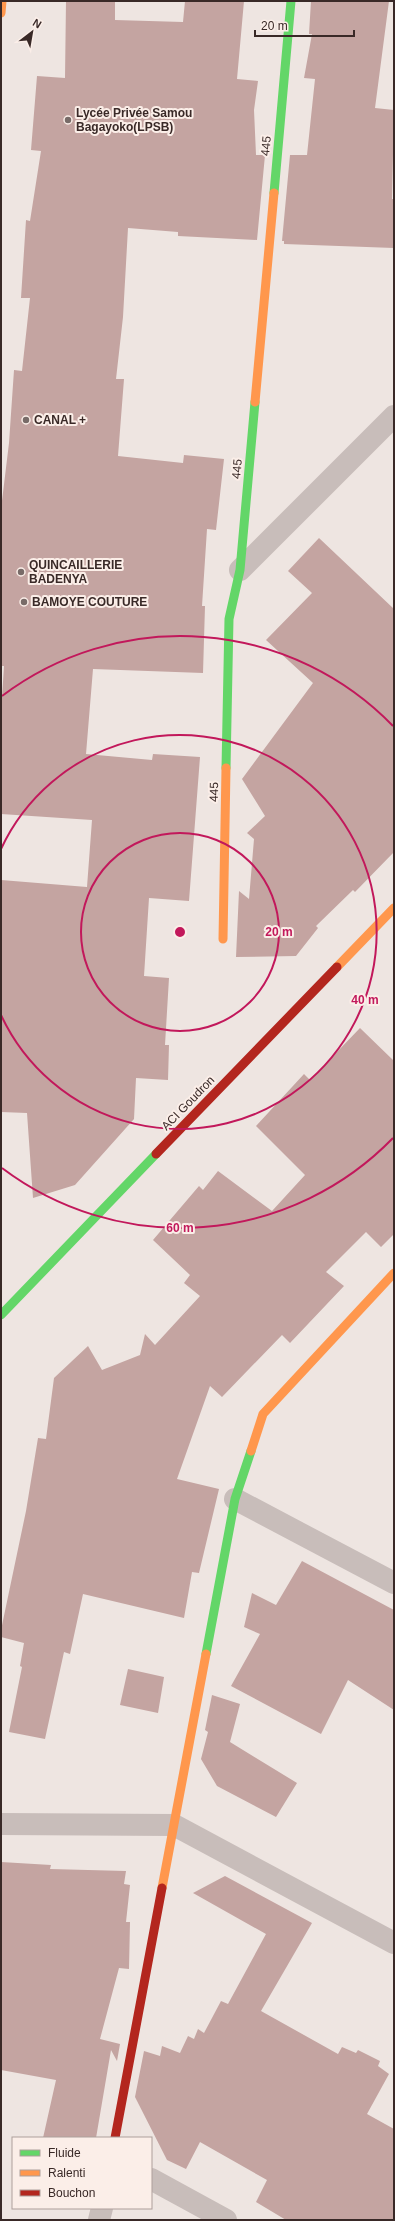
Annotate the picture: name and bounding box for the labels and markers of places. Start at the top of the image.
place label: Lycée Privée Samou Bagayoko(LPSB) [76,106,192,134]
marker: Lycée Privée Samou Bagayoko(LPSB) [63,115,73,125]
place label: CANAL + [34,413,86,427]
marker: CANAL + [21,415,31,425]
place label: QUINCAILLERIE BADENYA [29,558,122,586]
marker: QUINCAILLERIE BADENYA [16,567,26,577]
place label: BAMOYE COUTURE [32,595,147,609]
marker: BAMOYE COUTURE [19,597,29,607]
centre of rings [173,925,187,939]

